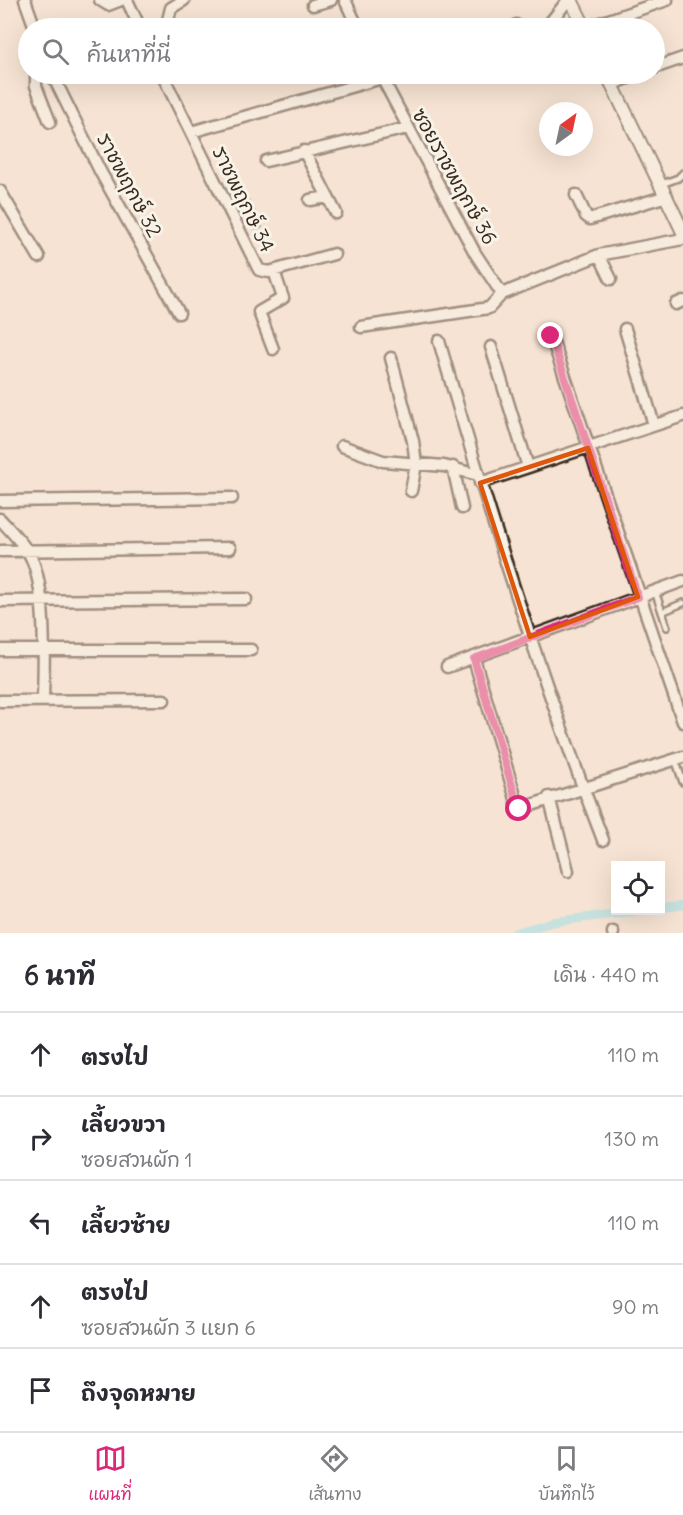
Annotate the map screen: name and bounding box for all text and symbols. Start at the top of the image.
search box [18,18,665,84]
icon: search [39,35,72,68]
text: ค้นหาที่นี่ [87,40,171,68]
north arrow [539,102,593,156]
street label: ซอยราชพฤกษ์ 36 [405,103,503,250]
street label: ราชพฤกษ์ 32 [90,129,168,242]
street label: ราชพฤกษ์ 34 [206,142,280,257]
route end [537,322,563,348]
route start [505,795,531,821]
map controls [611,861,665,915]
button: locate [611,861,665,915]
text: 6 นาที [24,959,95,992]
text: เดิน · 440 m [553,962,659,987]
icon: ahead [24,1038,57,1071]
text: 110 m [608,1042,659,1067]
text: ตรงไป [81,1043,149,1071]
text: เลี้ยวขวา [81,1110,165,1138]
icon: right [24,1122,57,1155]
text: 130 m [604,1126,659,1151]
text: ซอยสวนผัก 1 [81,1147,193,1172]
icon: left [24,1206,57,1239]
text: 110 m [608,1210,659,1235]
text: เลี้ยวซ้าย [81,1211,171,1239]
text: ตรงไป [81,1278,149,1306]
icon: ahead [24,1290,57,1323]
text: 90 m [612,1294,659,1319]
text: ซอยสวนผัก 3 แยก 6 [81,1315,256,1340]
icon: arrive [24,1374,57,1407]
text: ถึงจุดหมาย [81,1379,196,1407]
tab: แผนที่ [88,1442,132,1506]
tab: เส้นทาง [308,1442,361,1506]
tab: บันทึกไว้ [538,1442,595,1506]

